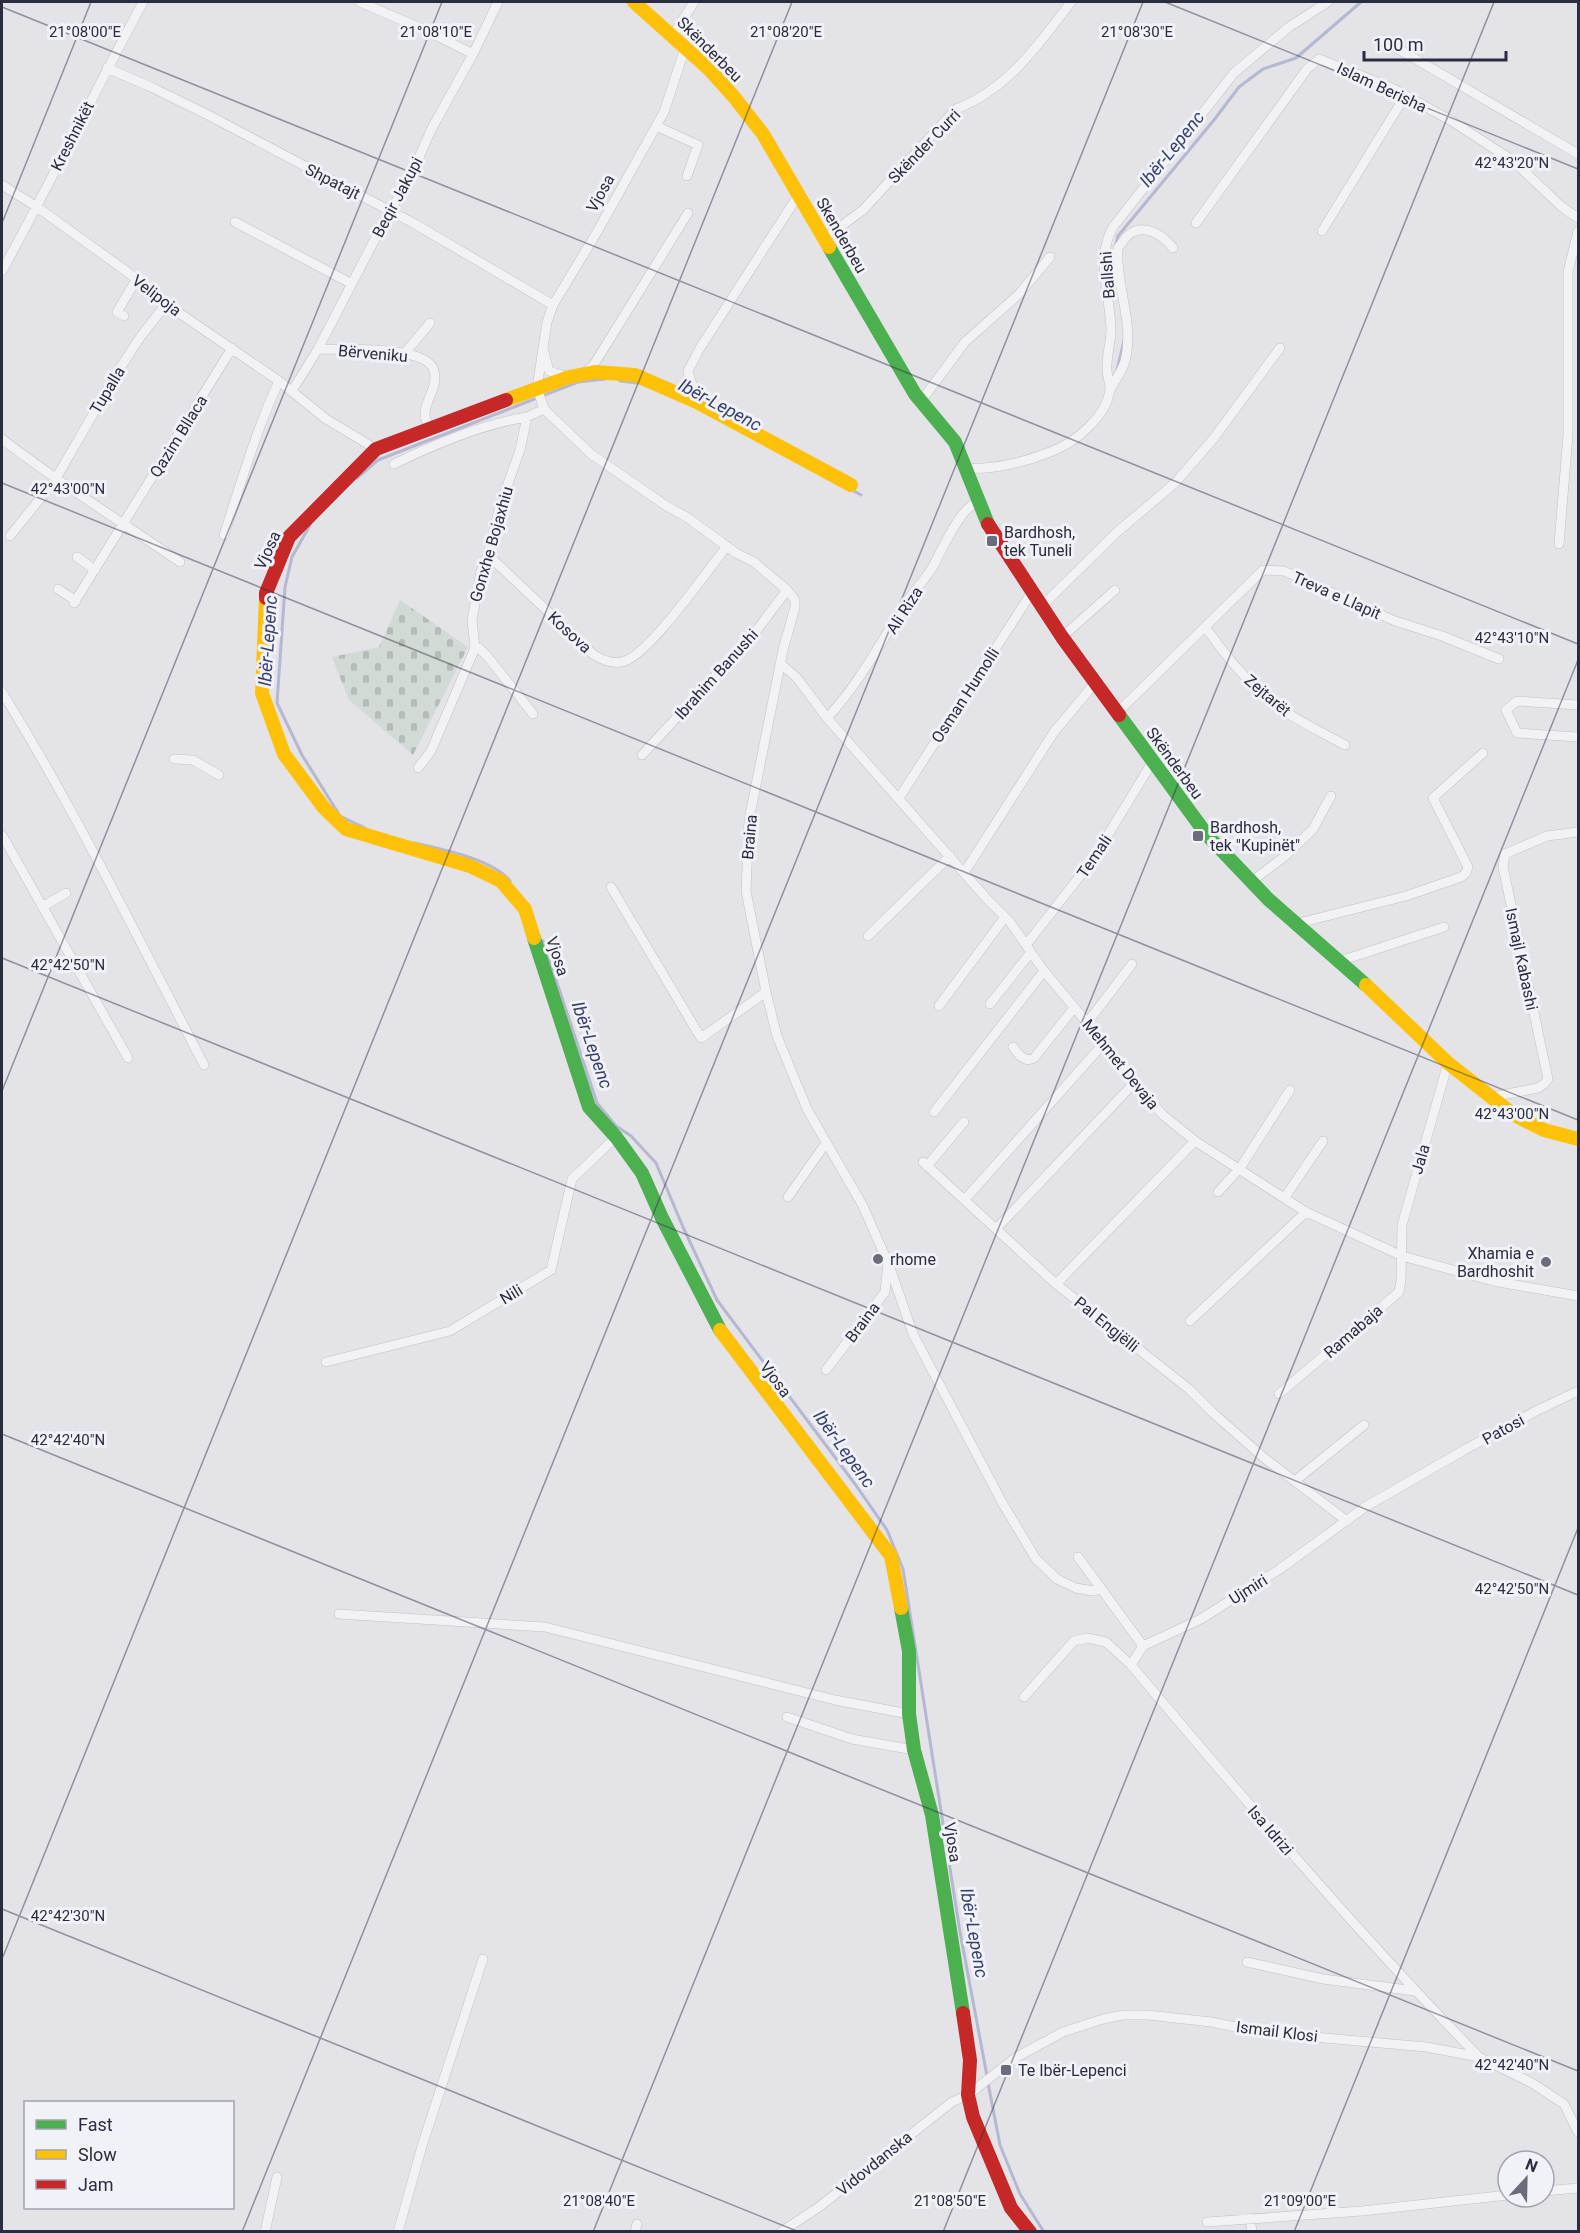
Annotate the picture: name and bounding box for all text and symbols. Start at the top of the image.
street label: Skënderbeu [673,13,746,86]
text: 21°08'00"E [49,23,122,41]
text: 21°08'10"E [400,23,473,41]
text: 21°08'20"E [750,23,823,41]
text: 21°08'30"E [1101,23,1174,41]
scale bar [1364,24,1506,62]
text: 100 m [1373,34,1424,55]
street label: Islam Berisha [1334,58,1430,117]
street label: Kreshnikët [47,98,98,174]
street label: Skënder Curri [884,105,964,187]
water label: Ibër-Lepenc [1135,107,1208,191]
street label: Beqir Jakupi [368,154,427,241]
text: 42°43'20"N [1475,154,1549,172]
street label: Shpatajt [302,160,363,203]
street label: Vjosa [582,171,618,215]
street label: Skenderbeu [812,194,871,276]
street label: Ballshi [1096,251,1119,299]
street label: Velipoja [128,271,185,320]
street label: Bërveniku [337,341,409,366]
street label: Tupalla [86,363,129,417]
water label: Ibër-Lepenc [675,374,765,435]
street label: Qazim Bllaca [146,392,211,481]
text: 42°43'00"N [31,480,105,498]
street label: Gonxhe Bojaxhiu [466,484,517,604]
place label: Bardhosh, tek Tuneli [1004,523,1075,560]
street label: Vjosa [250,528,285,572]
marker: Bardhosh, tek Tuneli [985,534,999,548]
street label: Treva e Llapit [1290,568,1384,623]
street label: Ali Riza [882,583,927,637]
water label: Ibër-Lepenc [254,595,281,687]
street label: Kosova [544,607,595,657]
street label: Ibrahim Banushi [671,625,762,723]
text: 42°43'10"N [1475,629,1549,647]
street label: Osman Humolli [928,644,1003,747]
street label: Zejtarët [1241,671,1295,720]
street label: Skënderbeu [1142,724,1207,803]
street label: Braina [738,814,761,860]
place label: Bardhosh, tek "Kupinët" [1210,818,1300,855]
marker: Bardhosh, tek "Kupinët" [1191,829,1205,843]
street label: Temali [1073,831,1116,881]
street label: Ismajl Kabashi [1501,906,1542,1012]
street label: Vjosa [542,934,573,978]
text: 42°42'50"N [31,956,105,974]
water label: Ibër-Lepenc [568,998,617,1091]
street label: Mehmet Devaja [1078,1015,1163,1113]
text: 42°43'00"N [1475,1105,1549,1123]
street label: Jala [1407,1142,1434,1176]
place label: Xhamia e Bardhoshit [1457,1244,1534,1281]
place label: rhome [890,1250,936,1269]
marker: rhome [871,1252,885,1266]
marker: Xhamia e Bardhoshit [1539,1255,1553,1269]
street label: Nili [496,1280,526,1309]
street label: Pal Engjëlli [1071,1293,1143,1356]
street label: Braina [841,1299,884,1346]
street label: Ramabaja [1320,1301,1387,1362]
street label: Vjosa [756,1358,795,1401]
water label: Ibër-Lepenc [809,1406,880,1492]
street label: Patosi [1479,1410,1528,1449]
text: 42°42'40"N [31,1431,105,1449]
street label: Ujmiri [1226,1570,1271,1608]
text: 42°42'50"N [1475,1580,1549,1598]
street label: Isa Idrizi [1244,1802,1297,1859]
street label: Vjosa [940,1821,965,1863]
water label: Ibër-Lepenc [956,1886,993,1980]
text: 42°42'30"N [31,1907,105,1925]
street label: Ismail Klosi [1235,2017,1319,2046]
text: 42°42'40"N [1475,2056,1549,2074]
place label: Te Ibër-Lepenci [1018,2061,1127,2080]
marker: Te Ibër-Lepenci [999,2063,1013,2077]
legend [24,2101,234,2209]
text: Fast [78,2114,113,2135]
street label: Vidovdanska [833,2127,916,2200]
text: Slow [78,2144,117,2165]
north arrow [1496,2149,1556,2209]
text: N [1523,2155,1540,2176]
text: Jam [78,2174,114,2195]
text: 21°08'40"E [563,2192,636,2210]
text: 21°08'50"E [914,2192,987,2210]
text: 21°09'00"E [1264,2192,1337,2210]

